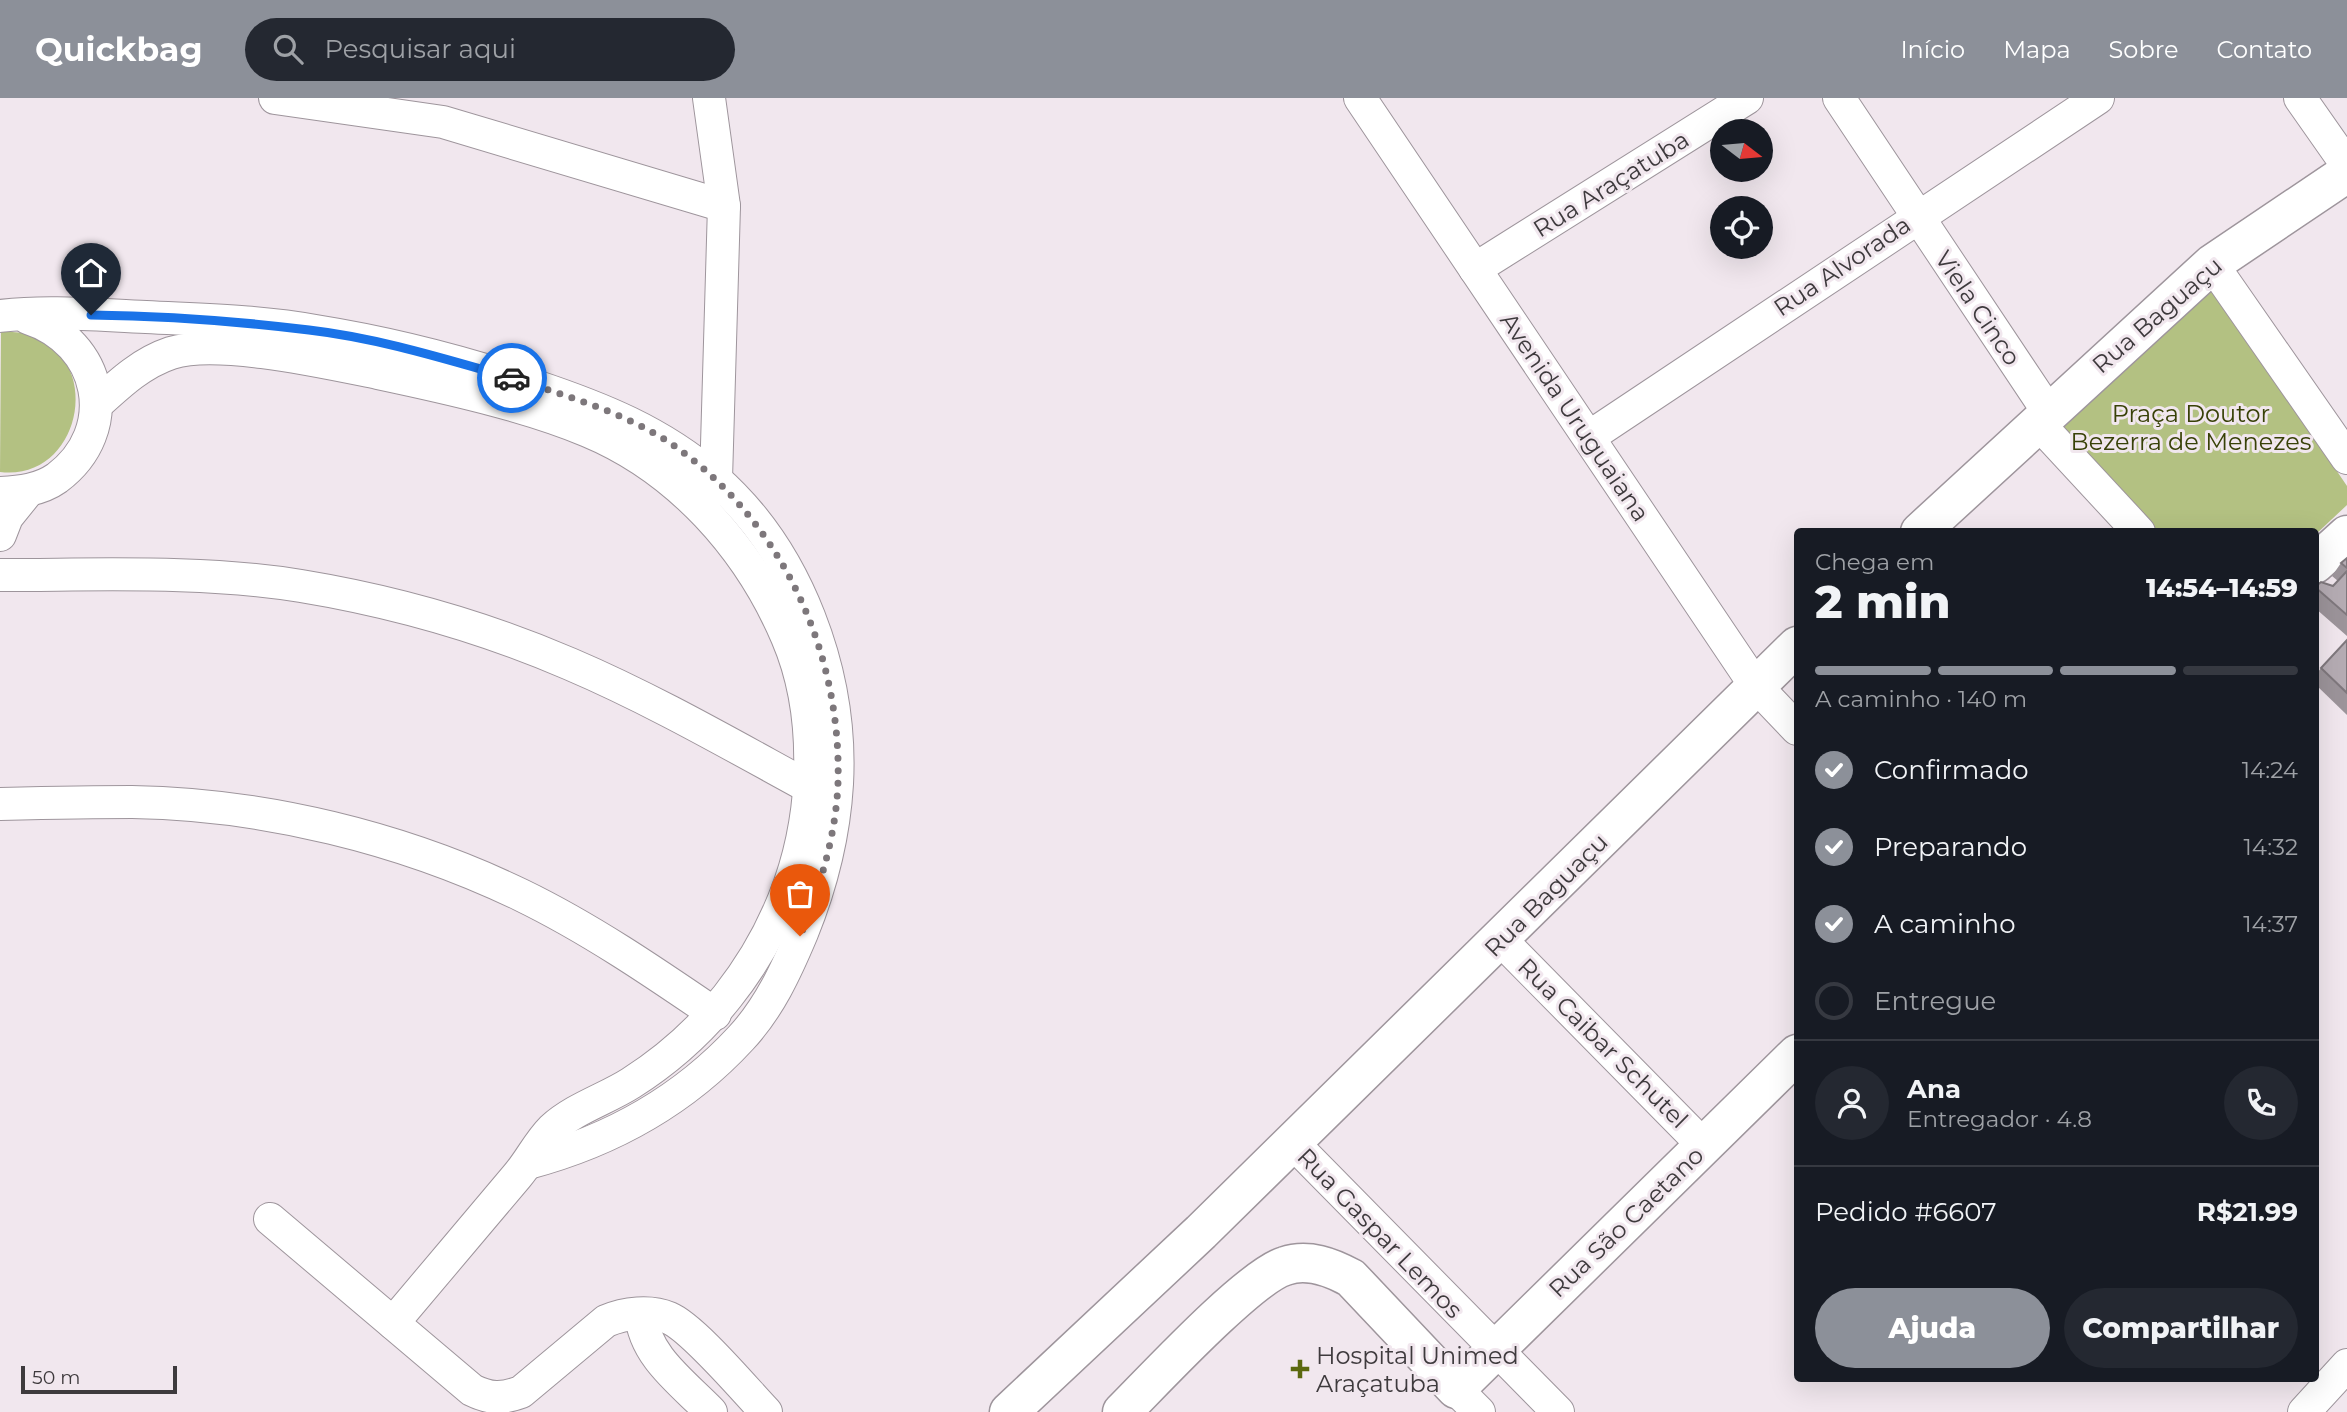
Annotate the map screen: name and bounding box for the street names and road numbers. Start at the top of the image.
street label: Rua Araçatuba [1528,125,1694,243]
street label: Rua Alvorada [1768,210,1916,322]
street label: Viela Cinco [1929,245,2027,371]
street label: Rua Baguaçu [2086,251,2228,379]
street label: Avenida Uruguaiana [1494,307,1656,527]
street label: Rua Baguaçu [1478,827,1614,963]
street label: Rua Caibar Schutel [1512,952,1694,1134]
street label: Rua São Caetano [1542,1141,1710,1303]
street label: Rua Gaspar Lemos [1291,1142,1469,1324]

